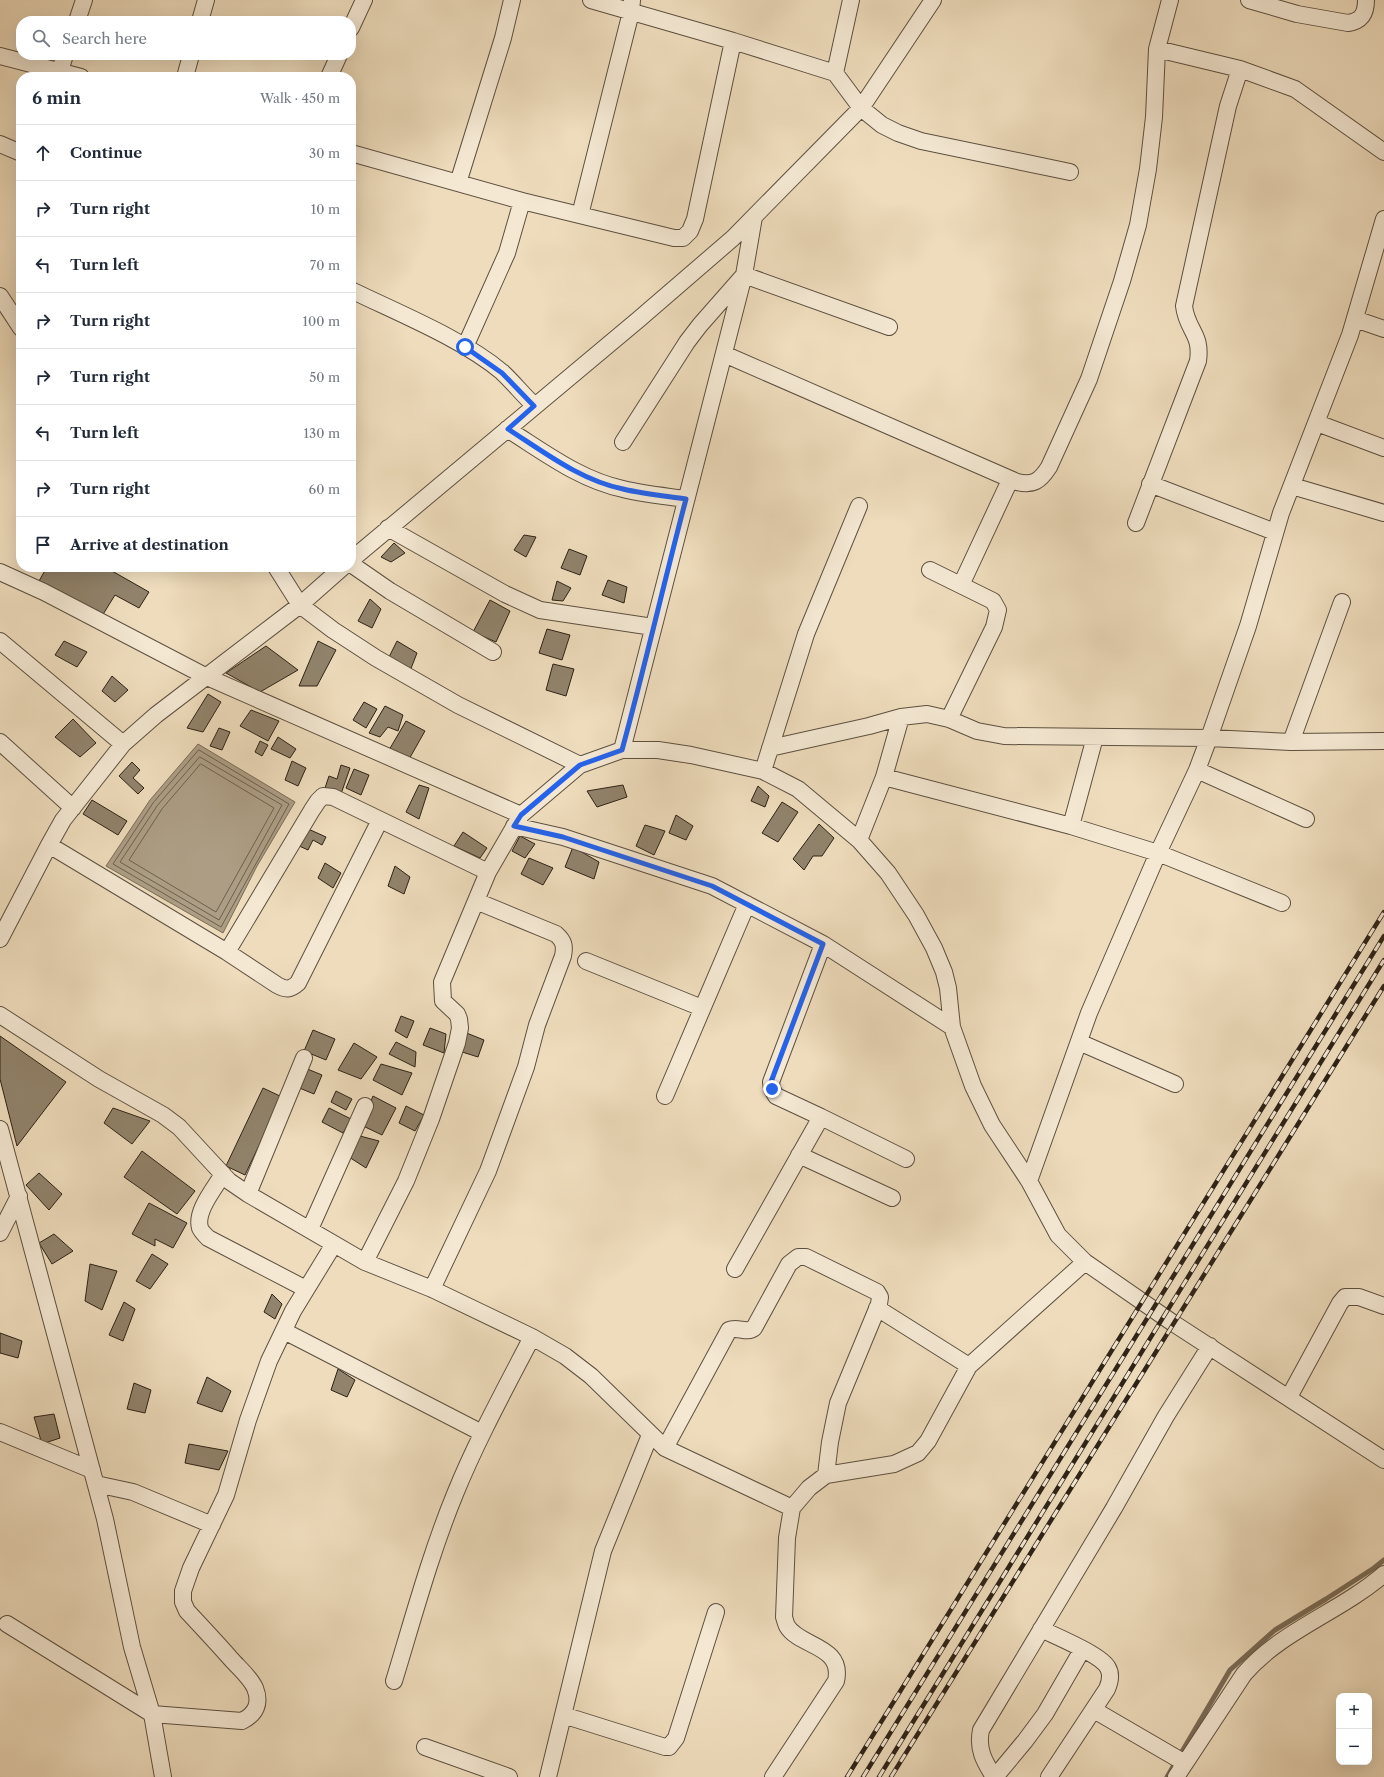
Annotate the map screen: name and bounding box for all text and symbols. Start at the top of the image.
search box [16,16,356,60]
icon: search [30,27,52,49]
text: Search here [62,29,147,48]
text: 6 min [32,88,81,108]
text: Walk · 450 m [260,90,340,106]
icon: ahead [32,142,54,164]
text: Continue [70,143,142,162]
text: 30 m [309,145,340,161]
icon: right [32,198,54,220]
text: Turn right [70,199,150,218]
text: 10 m [311,201,340,217]
icon: left [32,254,54,276]
text: Turn left [70,255,139,274]
text: 70 m [310,257,340,273]
icon: right [32,310,54,332]
text: Turn right [70,311,150,330]
text: 100 m [302,313,340,329]
route start [456,338,474,356]
icon: right [32,366,54,388]
text: Turn right [70,367,150,386]
text: 50 m [309,369,340,385]
icon: left [32,422,54,444]
text: Turn left [70,423,139,442]
text: 130 m [304,425,340,441]
icon: right [32,478,54,500]
text: Turn right [70,479,150,498]
text: 60 m [309,481,340,497]
icon: arrive [32,534,54,556]
text: Arrive at destination [70,535,229,554]
route end [763,1080,781,1098]
map controls [1336,1693,1372,1765]
button: + [1336,1693,1372,1729]
button: − [1336,1729,1372,1765]

